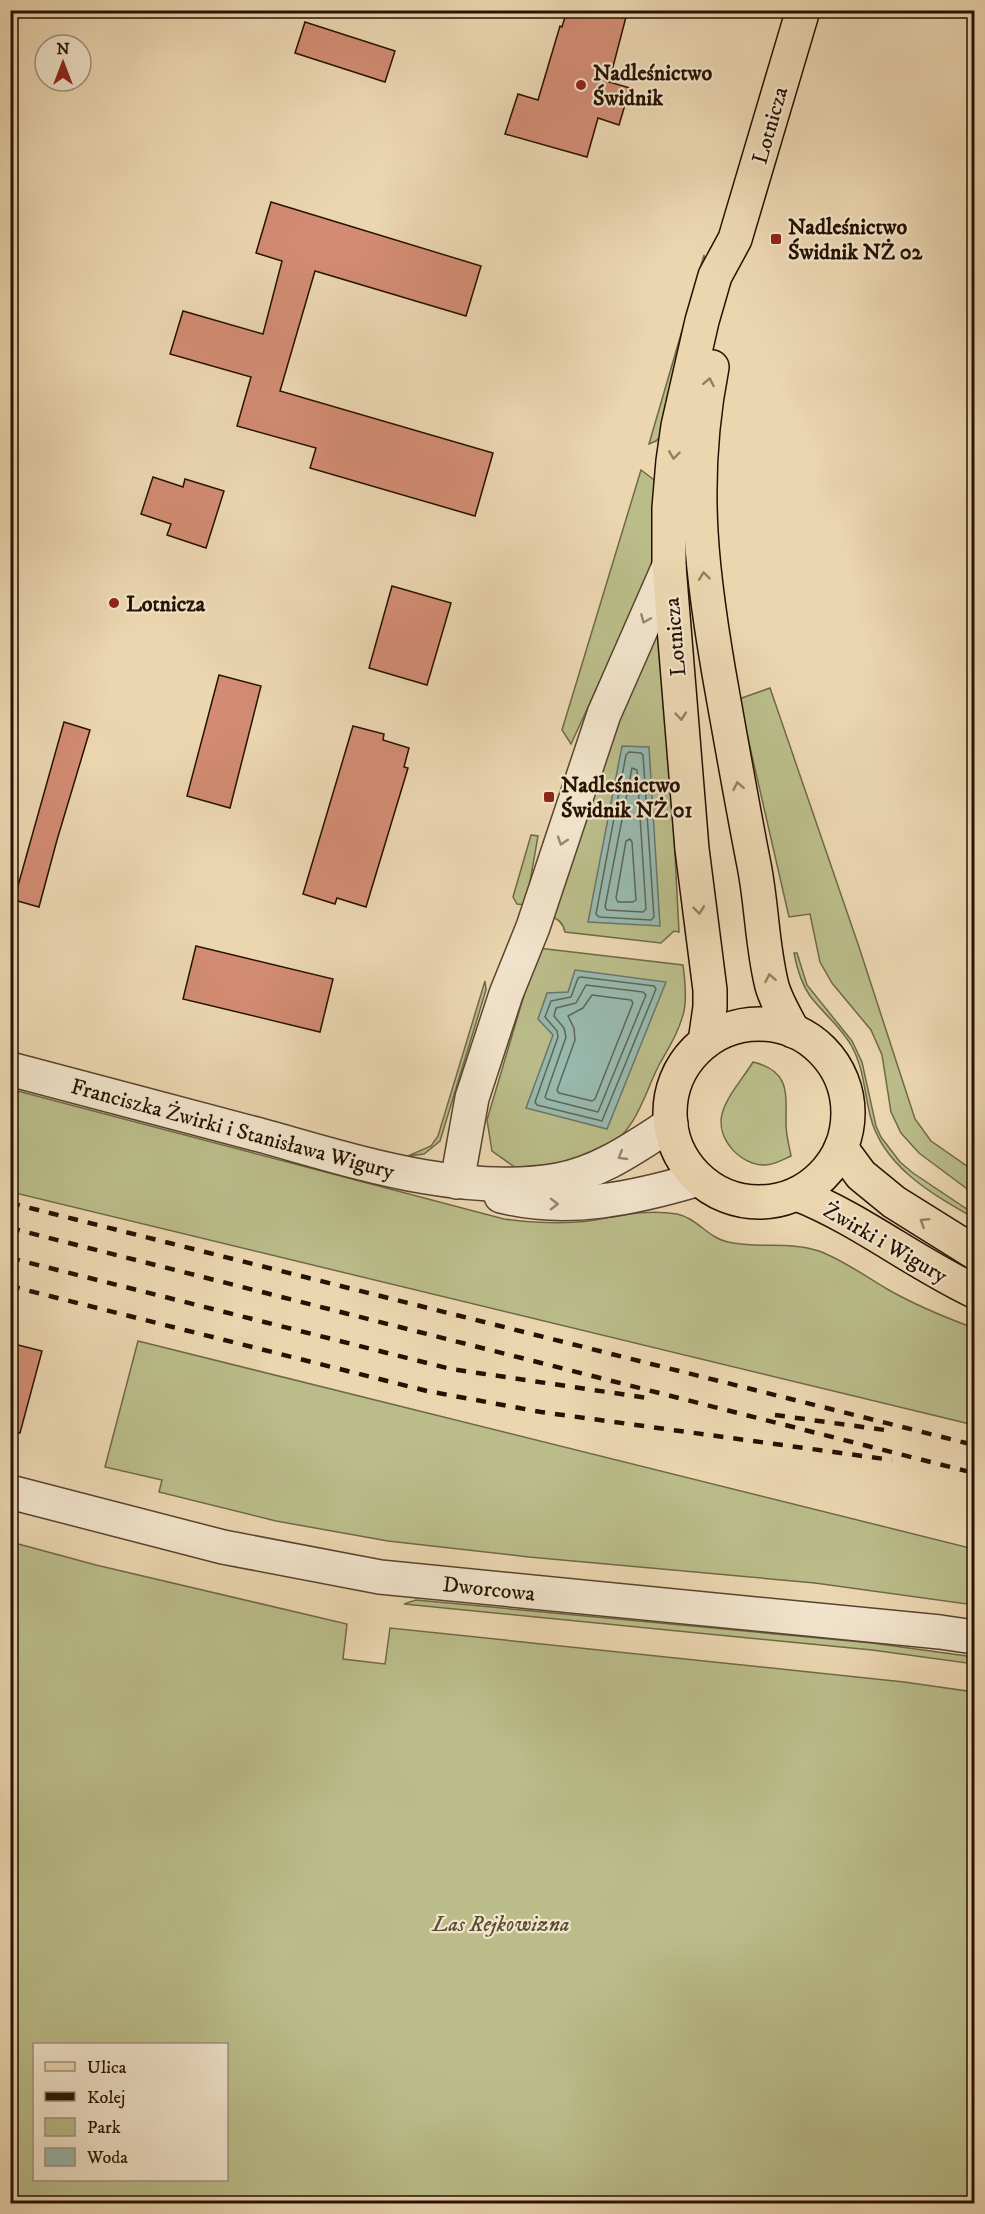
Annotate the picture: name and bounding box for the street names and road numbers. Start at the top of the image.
street label: Lotnicza [747,83,795,167]
street label: Lotnicza [659,596,692,677]
street label: Franciszka Żwirki i Stanisława Wigury [68,1073,398,1186]
street label: Żwirki i Wigury [818,1197,953,1290]
street label: Dworcowa [441,1571,537,1608]

